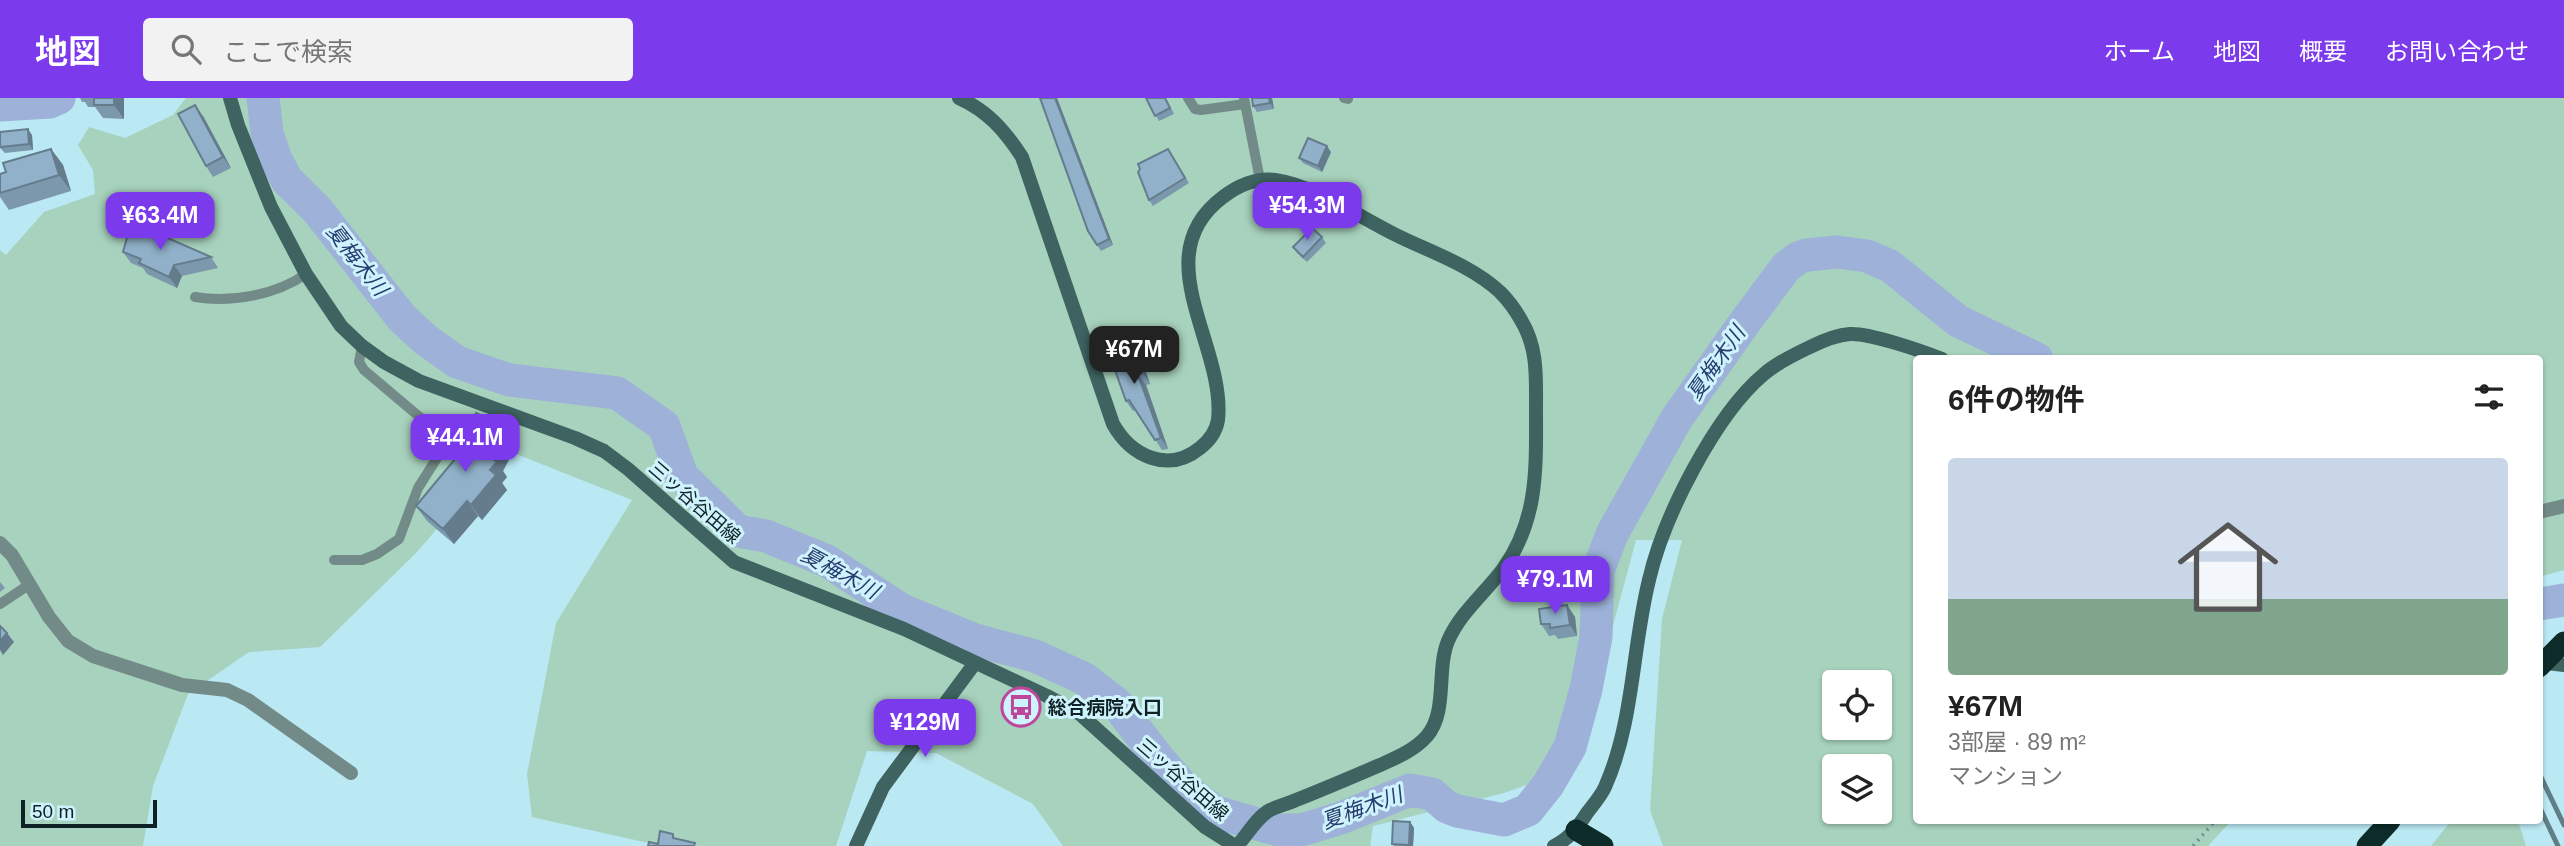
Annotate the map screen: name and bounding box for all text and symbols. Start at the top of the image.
search box [143,18,633,81]
icon: search [167,30,205,68]
text: 地図 [35,33,101,70]
text: ここで検索 [223,37,353,67]
text: ホーム [2104,38,2175,65]
text: 地図 [2213,38,2261,65]
text: 概要 [2299,38,2347,65]
text: お問い合わせ [2385,38,2529,65]
pin: ¥54.3M [1250,183,1364,242]
pin: ¥63.4M [103,192,217,252]
text: ¥54.3M [1269,192,1345,218]
text: ¥63.4M [122,202,198,228]
water label: 夏梅木川 [322,220,394,301]
water label: 夏梅木川 [1682,320,1750,404]
pin: ¥67M [1093,327,1175,386]
text: ¥67M [1105,336,1163,362]
icon: filters [2470,378,2508,416]
text: 6件の物件 [1948,383,2085,416]
pin: ¥44.1M [408,414,522,474]
text: ¥44.1M [427,424,503,450]
street label: 三ッ谷谷田線 [645,457,745,548]
icon: home [2165,504,2291,630]
water label: 夏梅木川 [798,542,884,604]
pin: ¥79.1M [1498,556,1612,616]
text: ¥79.1M [1517,566,1593,592]
map controls [1822,670,1892,824]
button: locate [1822,670,1892,740]
bus stop icon: 総合病院入口 [1000,686,1042,728]
text: ¥67M [1948,689,2023,722]
place label: 総合病院入口 [1048,697,1162,718]
pin: ¥129M [876,700,974,759]
text: ¥129M [890,709,960,735]
text: 3部屋 · 89 m² [1948,729,2086,755]
street label: 三ッ谷谷田線 [1133,734,1233,825]
button: layers [1822,754,1892,824]
text: マンション [1948,763,2063,789]
water label: 夏梅木川 [1318,782,1407,833]
scale bar [21,797,158,829]
text: 50 m [32,801,74,822]

